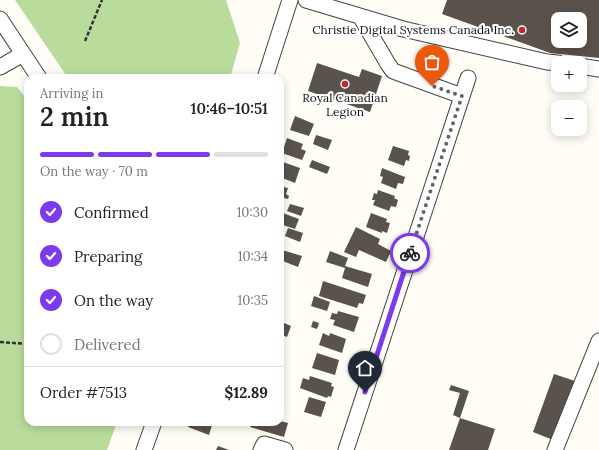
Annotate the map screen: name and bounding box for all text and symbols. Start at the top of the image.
map controls [551,12,587,136]
button: layers [551,12,587,48]
place label: Christie Digital Systems Canada Inc. [312,22,514,37]
marker: Christie Digital Systems Canada Inc. [517,25,527,35]
pin [415,45,449,86]
icon: bag [421,51,443,73]
button: + [551,56,587,92]
marker: Royal Canadian Legion [340,79,350,89]
text: Arriving in [40,85,103,102]
place label: Royal Canadian Legion [302,90,388,119]
text: 10:46–10:51 [191,99,268,118]
text: 2 min [40,100,109,133]
button: − [551,100,587,136]
text: On the way · 70 m [40,163,148,180]
icon: check [40,201,62,223]
text: Confirmed [74,203,149,222]
text: 10:30 [237,204,268,221]
courier [390,233,430,273]
icon: bike [399,242,421,264]
icon: check [40,245,62,267]
text: Preparing [74,247,142,266]
text: 10:34 [238,248,268,265]
icon: check [40,289,62,311]
text: On the way [74,291,153,310]
text: 10:35 [238,292,268,309]
text: Delivered [74,335,141,354]
pin [348,351,382,392]
icon: home [354,357,376,379]
text: Order #7513 [40,383,127,402]
text: $12.89 [224,383,268,402]

